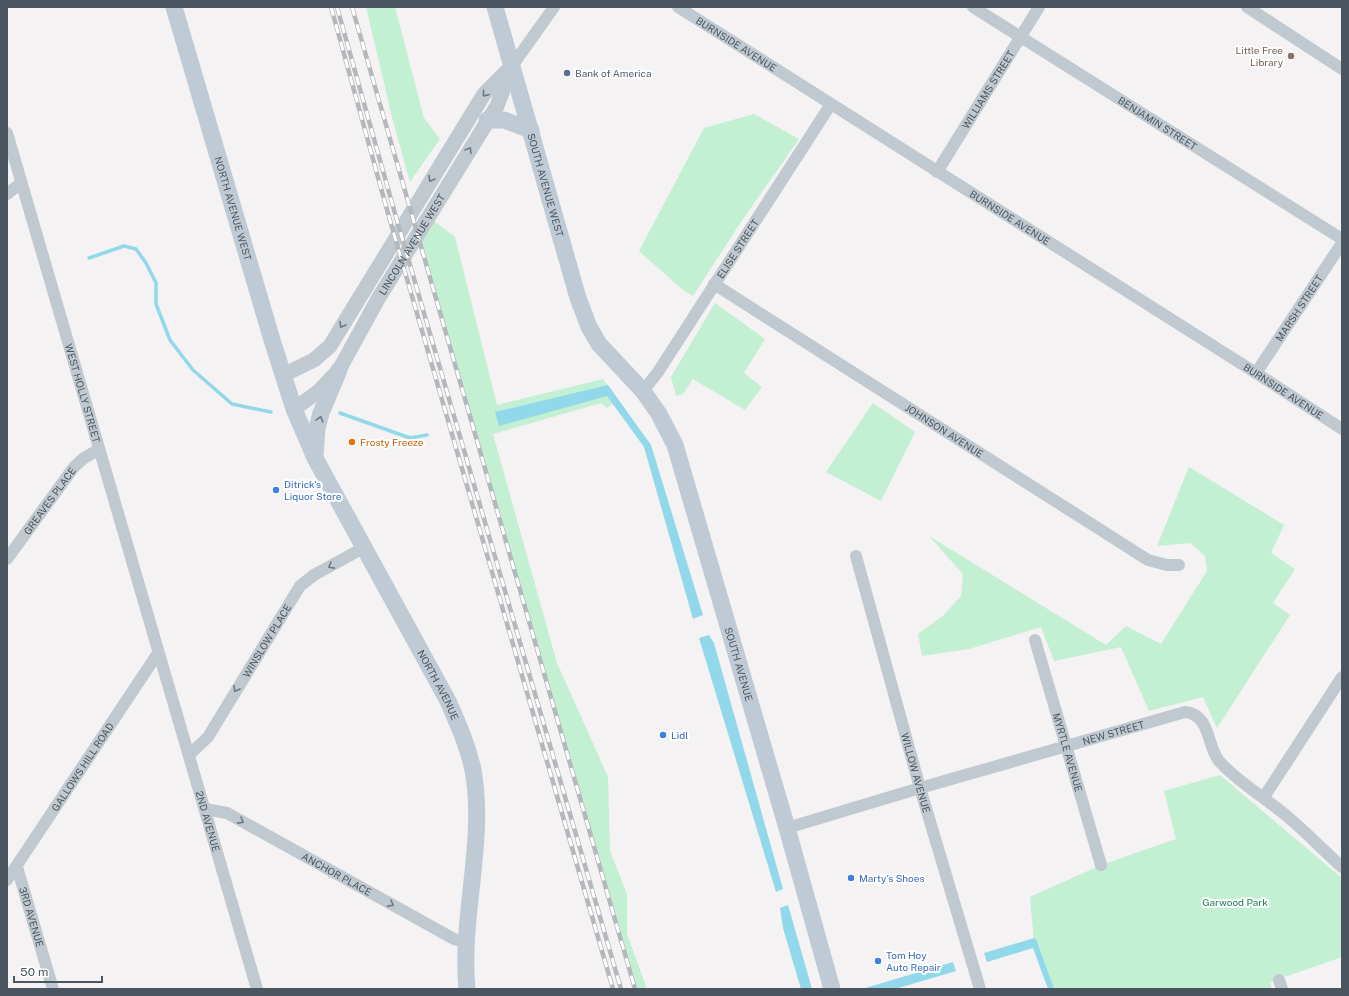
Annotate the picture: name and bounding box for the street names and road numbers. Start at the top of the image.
street label: BURNSIDE AVENUE [694,14,779,74]
street label: WILLIAMS STREET [959,48,1017,131]
street label: BENJAMIN STREET [1116,94,1199,152]
street label: SOUTH AVENUE WEST [525,132,566,238]
street label: NORTH AVENUE WEST [212,155,254,262]
street label: BURNSIDE AVENUE [968,187,1052,247]
street label: LINCOLN AVENUE WEST [376,192,447,297]
street label: ELISE STREET [714,217,761,281]
street label: MARSH STREET [1273,272,1325,343]
street label: WEST HOLLY STREET [63,342,103,444]
street label: BURNSIDE AVENUE [1241,361,1326,421]
street label: JOHNSON AVENUE [903,401,986,460]
street label: GREAVES PLACE [21,465,78,537]
street label: WINSLOW PLACE [240,602,294,679]
street label: SOUTH AVENUE [723,626,756,703]
street label: NORTH AVENUE [415,648,461,722]
street label: MYRTLE AVENUE [1051,711,1085,793]
street label: NEW STREET [1081,718,1146,747]
street label: GALLOWS HILL ROAD [49,720,116,813]
street label: WILLOW AVENUE [899,731,933,814]
street label: 2ND AVENUE [193,790,223,853]
street label: ANCHOR PLACE [300,850,374,898]
street label: 3RD AVENUE [17,885,46,948]

